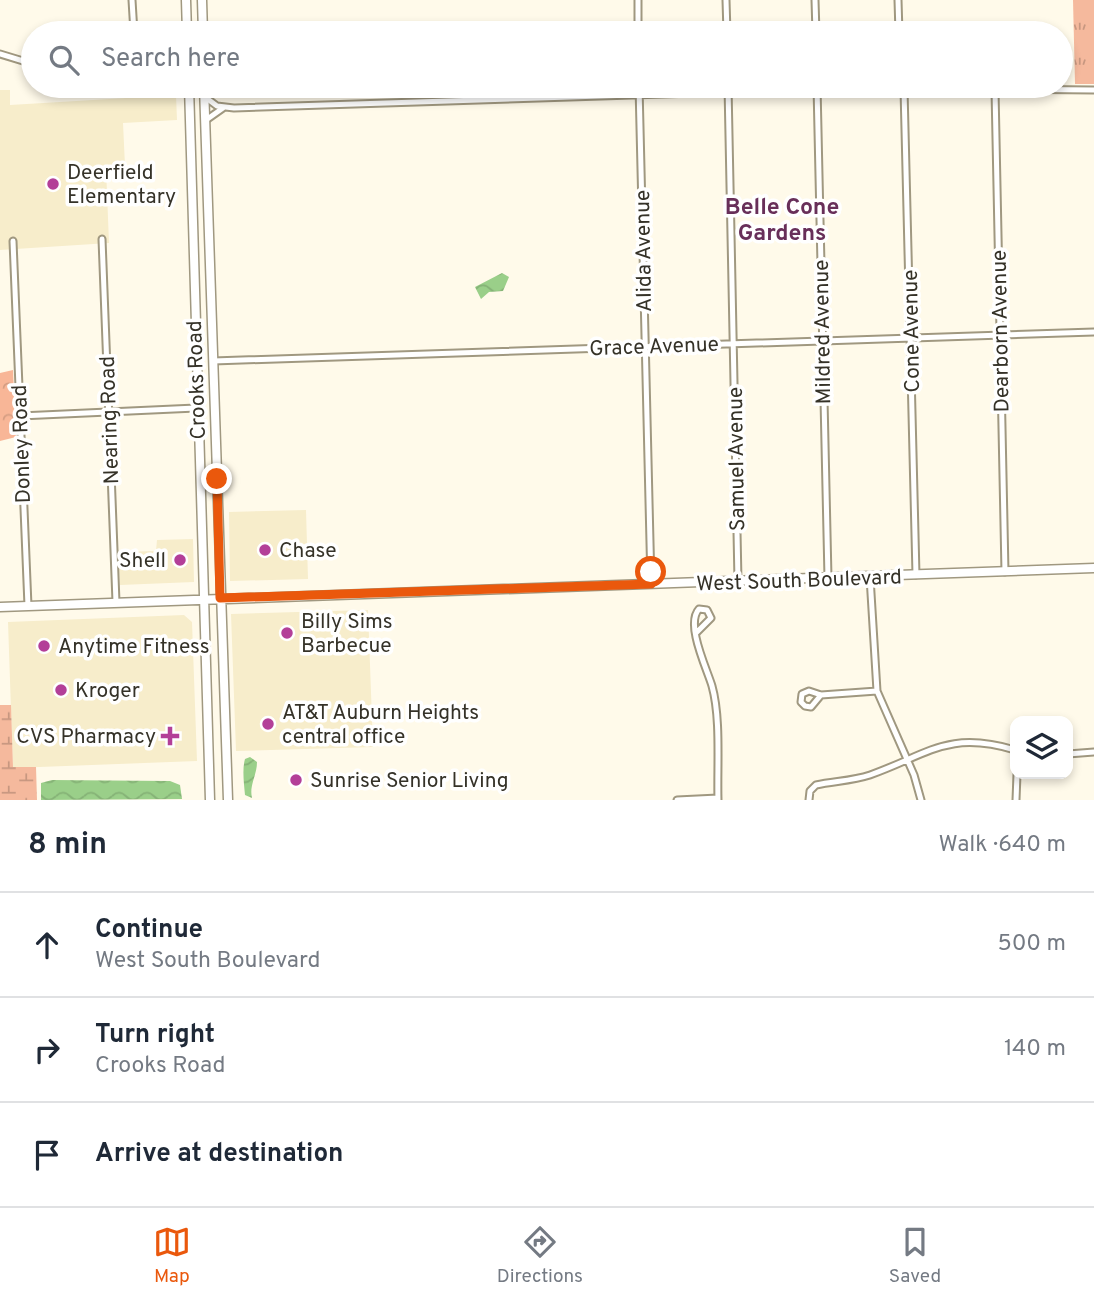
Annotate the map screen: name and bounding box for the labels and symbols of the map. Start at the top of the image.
place label: Deerfield Elementary [67,160,176,211]
marker: Deerfield Elementary [45,176,61,192]
street label: Alida Avenue [630,190,659,312]
district label: Belle Cone Gardens [725,194,839,249]
street label: Dearborn Avenue [987,249,1016,413]
street label: Mildred Avenue [809,259,838,405]
street label: Cone Avenue [898,269,927,393]
street label: Crooks Road [182,320,213,440]
street label: Grace Avenue [589,332,719,363]
street label: Nearing Road [95,355,126,485]
street label: Donley Road [7,384,38,504]
street label: Samuel Avenue [723,386,752,531]
route end [201,463,232,494]
place label: Chase [279,538,337,565]
marker: Chase [257,542,273,558]
place label: Shell [119,548,166,575]
marker: Shell [172,552,188,568]
route start [635,556,666,587]
street label: West South Boulevard [696,564,902,599]
place label: Billy Sims Barbecue [301,609,393,660]
marker: Billy Sims Barbecue [279,625,295,641]
place label: Anytime Fitness [58,634,210,661]
marker: Anytime Fitness [36,638,52,654]
place label: Kroger [75,678,140,705]
marker: Kroger [53,682,69,698]
place label: AT&T Auburn Heights central office [282,700,479,751]
marker: AT&T Auburn Heights central office [260,716,276,732]
place label: CVS Pharmacy [16,724,156,751]
marker: CVS Pharmacy [162,728,178,744]
place label: Sunrise Senior Living [310,768,509,795]
marker: Sunrise Senior Living [288,772,304,788]

